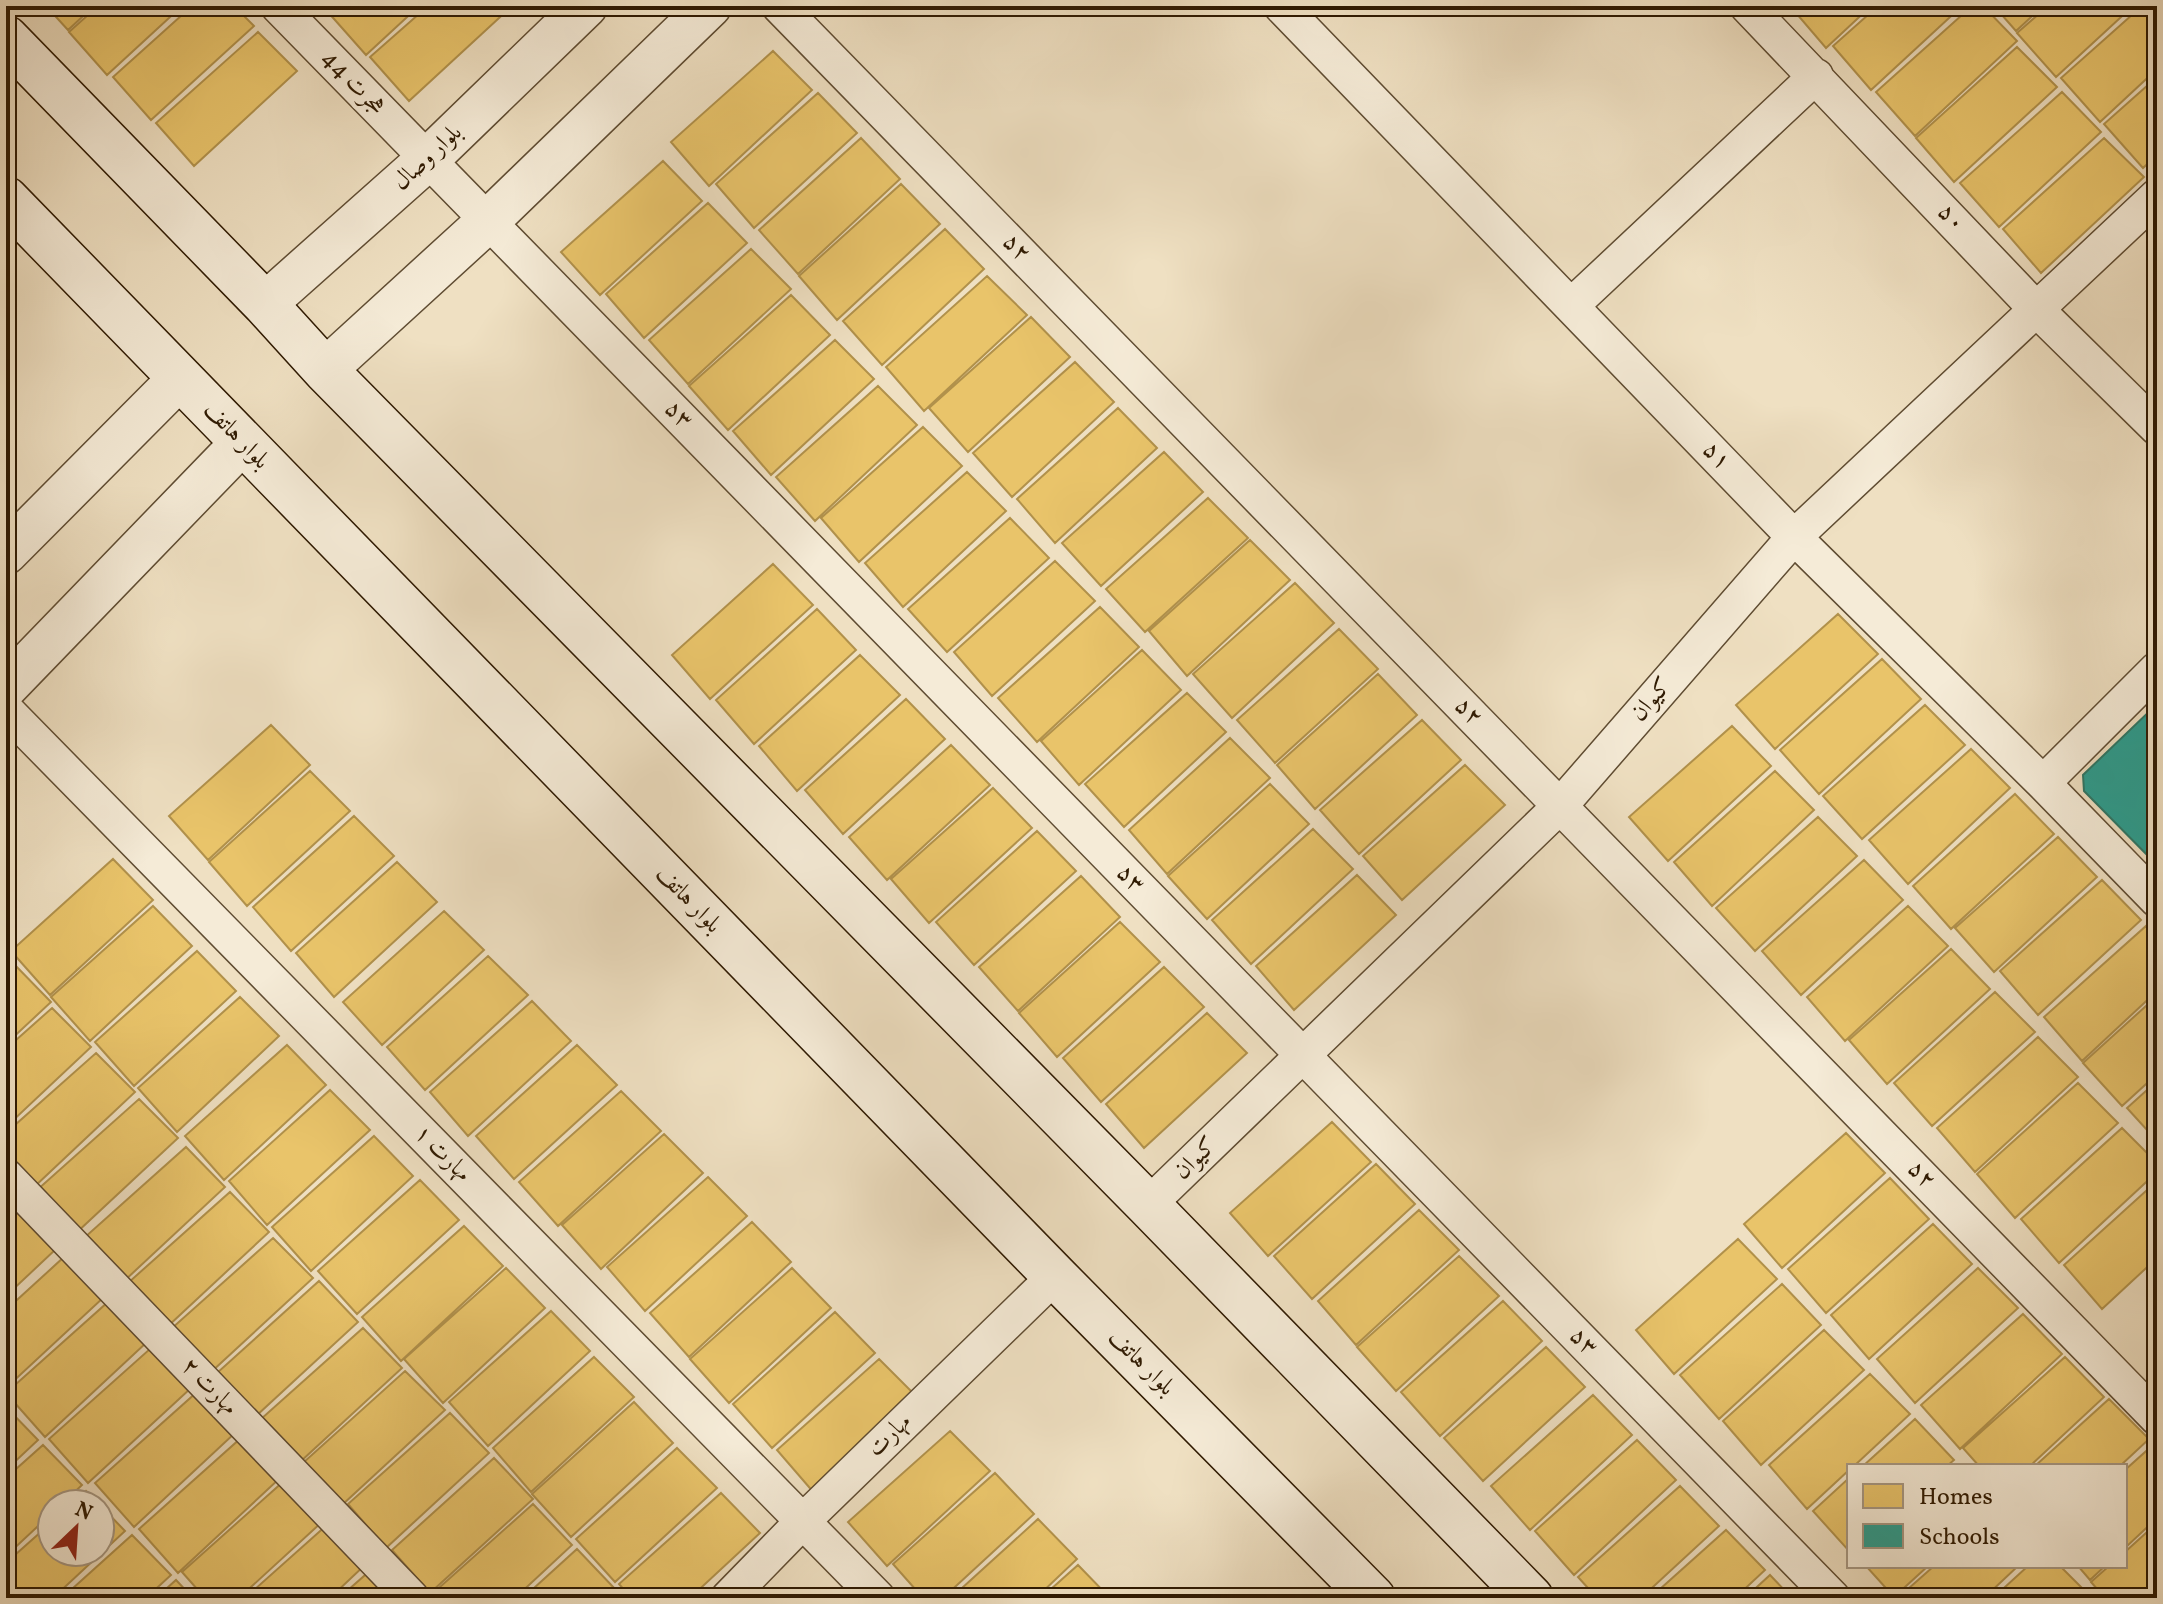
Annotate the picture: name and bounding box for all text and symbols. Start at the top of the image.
street label: هجرت 44 [313,43,393,123]
street label: بلوار وصال [386,117,470,199]
street label: ۵۰ [1929,196,1973,240]
street label: ۵۲ [994,226,1038,270]
street label: ۵۳ [656,393,700,437]
street label: بلوار هاتف [195,394,277,478]
street label: ۵۱ [1694,434,1738,478]
street label: کیوان [1623,670,1681,730]
street label: ۵۲ [1446,690,1490,734]
street label: ۵۳ [1108,857,1152,901]
street label: بلوار هاتف [647,858,729,942]
street label: مهارت ۱ [406,1118,478,1190]
street label: کیوان [1167,1130,1225,1188]
street label: ۵۲ [1899,1153,1943,1197]
street label: ۵۳ [1561,1320,1605,1364]
street label: بلوار هاتف [1100,1322,1182,1404]
street label: مهارت ۲ [173,1350,245,1424]
street label: مهارت [860,1406,920,1466]
legend [1847,1464,2127,1568]
text: Homes [1919,1481,1993,1515]
north arrow [36,1488,116,1568]
text: N [70,1495,97,1530]
text: Schools [1919,1521,1999,1555]

